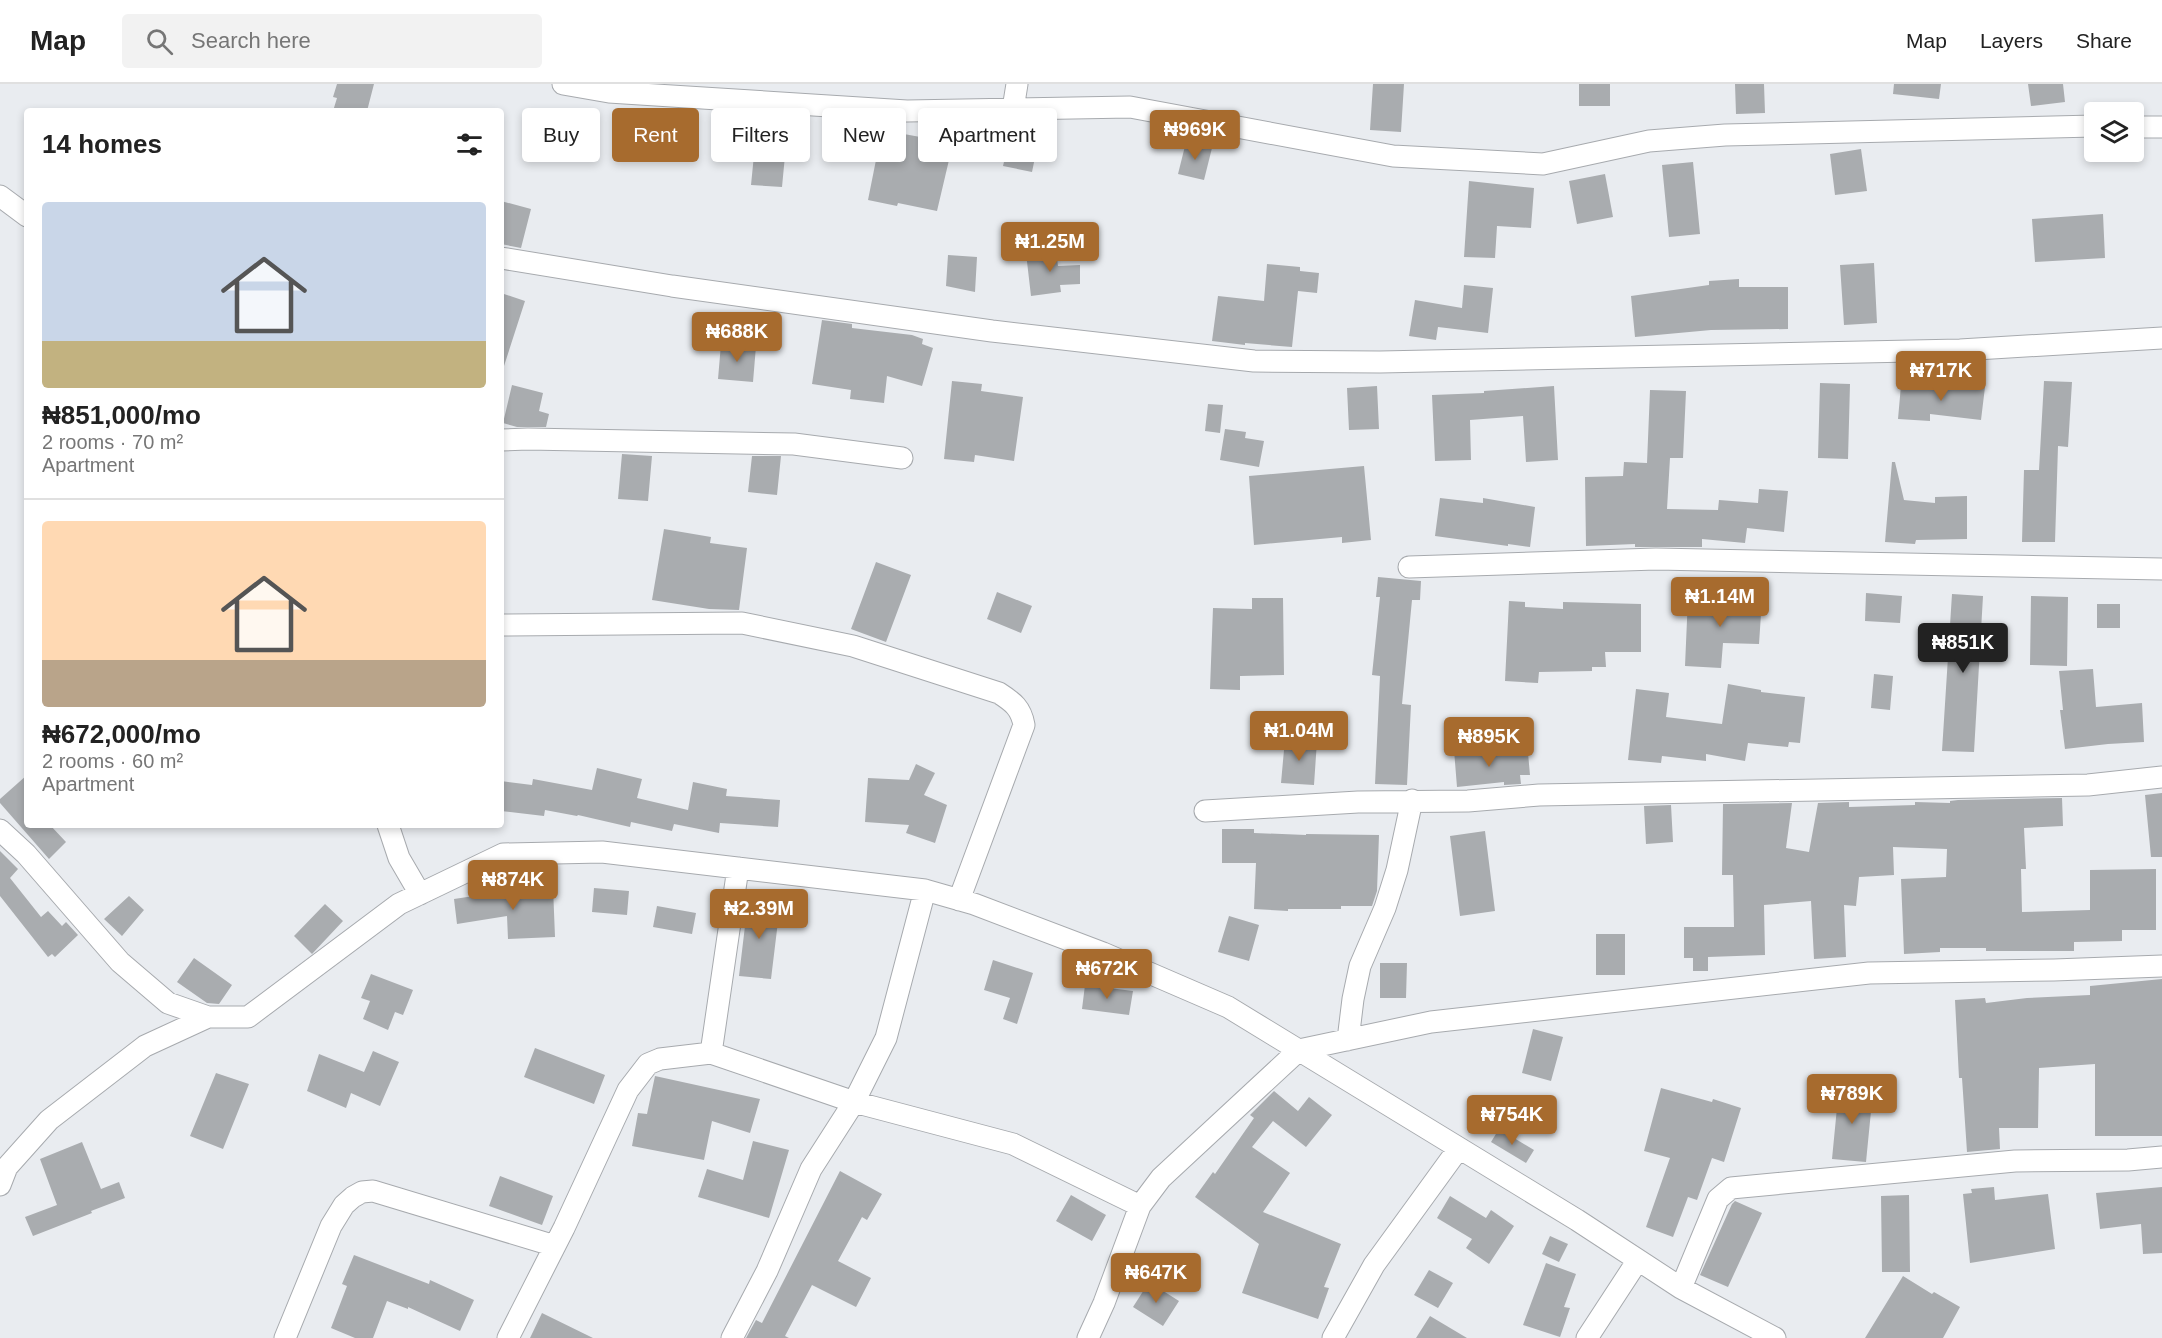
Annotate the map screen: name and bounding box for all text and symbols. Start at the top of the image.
search box [122,14,542,68]
text: Map [30,25,86,56]
icon: search [143,25,176,58]
text: Search here [191,28,311,53]
text: Map [1906,29,1947,52]
text: Layers [1980,29,2043,52]
text: Share [2076,29,2132,52]
map controls [2084,102,2144,162]
button: layers [2084,102,2144,162]
chip: Buy [522,108,600,162]
chip: Rent [612,108,699,162]
chip: Filters [711,108,810,162]
chip: New [822,108,906,162]
chip: Apartment [918,108,1057,162]
pin: ₦969K [1153,110,1237,161]
text: ₦969K [1164,118,1226,140]
icon: filters [453,128,486,161]
text: 14 homes [42,129,162,159]
pin: ₦1.25M [1001,222,1099,273]
text: ₦1.25M [1015,230,1085,252]
icon: home [210,241,318,349]
pin: ₦688K [695,312,779,363]
text: ₦688K [706,320,768,342]
pin: ₦717K [1899,351,1983,402]
text: ₦717K [1910,359,1972,381]
text: ₦851,000/mo [42,400,201,430]
text: 2 rooms · 70 m² [42,431,183,453]
text: Apartment [42,454,134,476]
icon: home [210,560,318,668]
pin: ₦1.14M [1671,577,1769,628]
text: ₦1.14M [1685,585,1755,607]
pin: ₦851K [1921,623,2005,674]
text: ₦851K [1932,631,1994,653]
pin: ₦1.04M [1250,711,1348,762]
pin: ₦895K [1447,717,1531,768]
text: ₦672,000/mo [42,719,201,749]
text: ₦1.04M [1264,719,1334,741]
text: ₦895K [1458,725,1520,747]
text: 2 rooms · 60 m² [42,750,183,772]
text: Apartment [42,773,134,795]
pin: ₦874K [471,860,555,911]
text: ₦874K [482,868,544,890]
pin: ₦2.39M [710,889,808,940]
text: ₦2.39M [724,897,794,919]
pin: ₦672K [1065,949,1149,1000]
text: ₦672K [1076,957,1138,979]
pin: ₦789K [1810,1074,1894,1125]
text: ₦789K [1821,1082,1883,1104]
pin: ₦754K [1470,1095,1554,1146]
text: ₦754K [1481,1103,1543,1125]
pin: ₦647K [1114,1253,1198,1304]
text: ₦647K [1125,1261,1187,1283]

